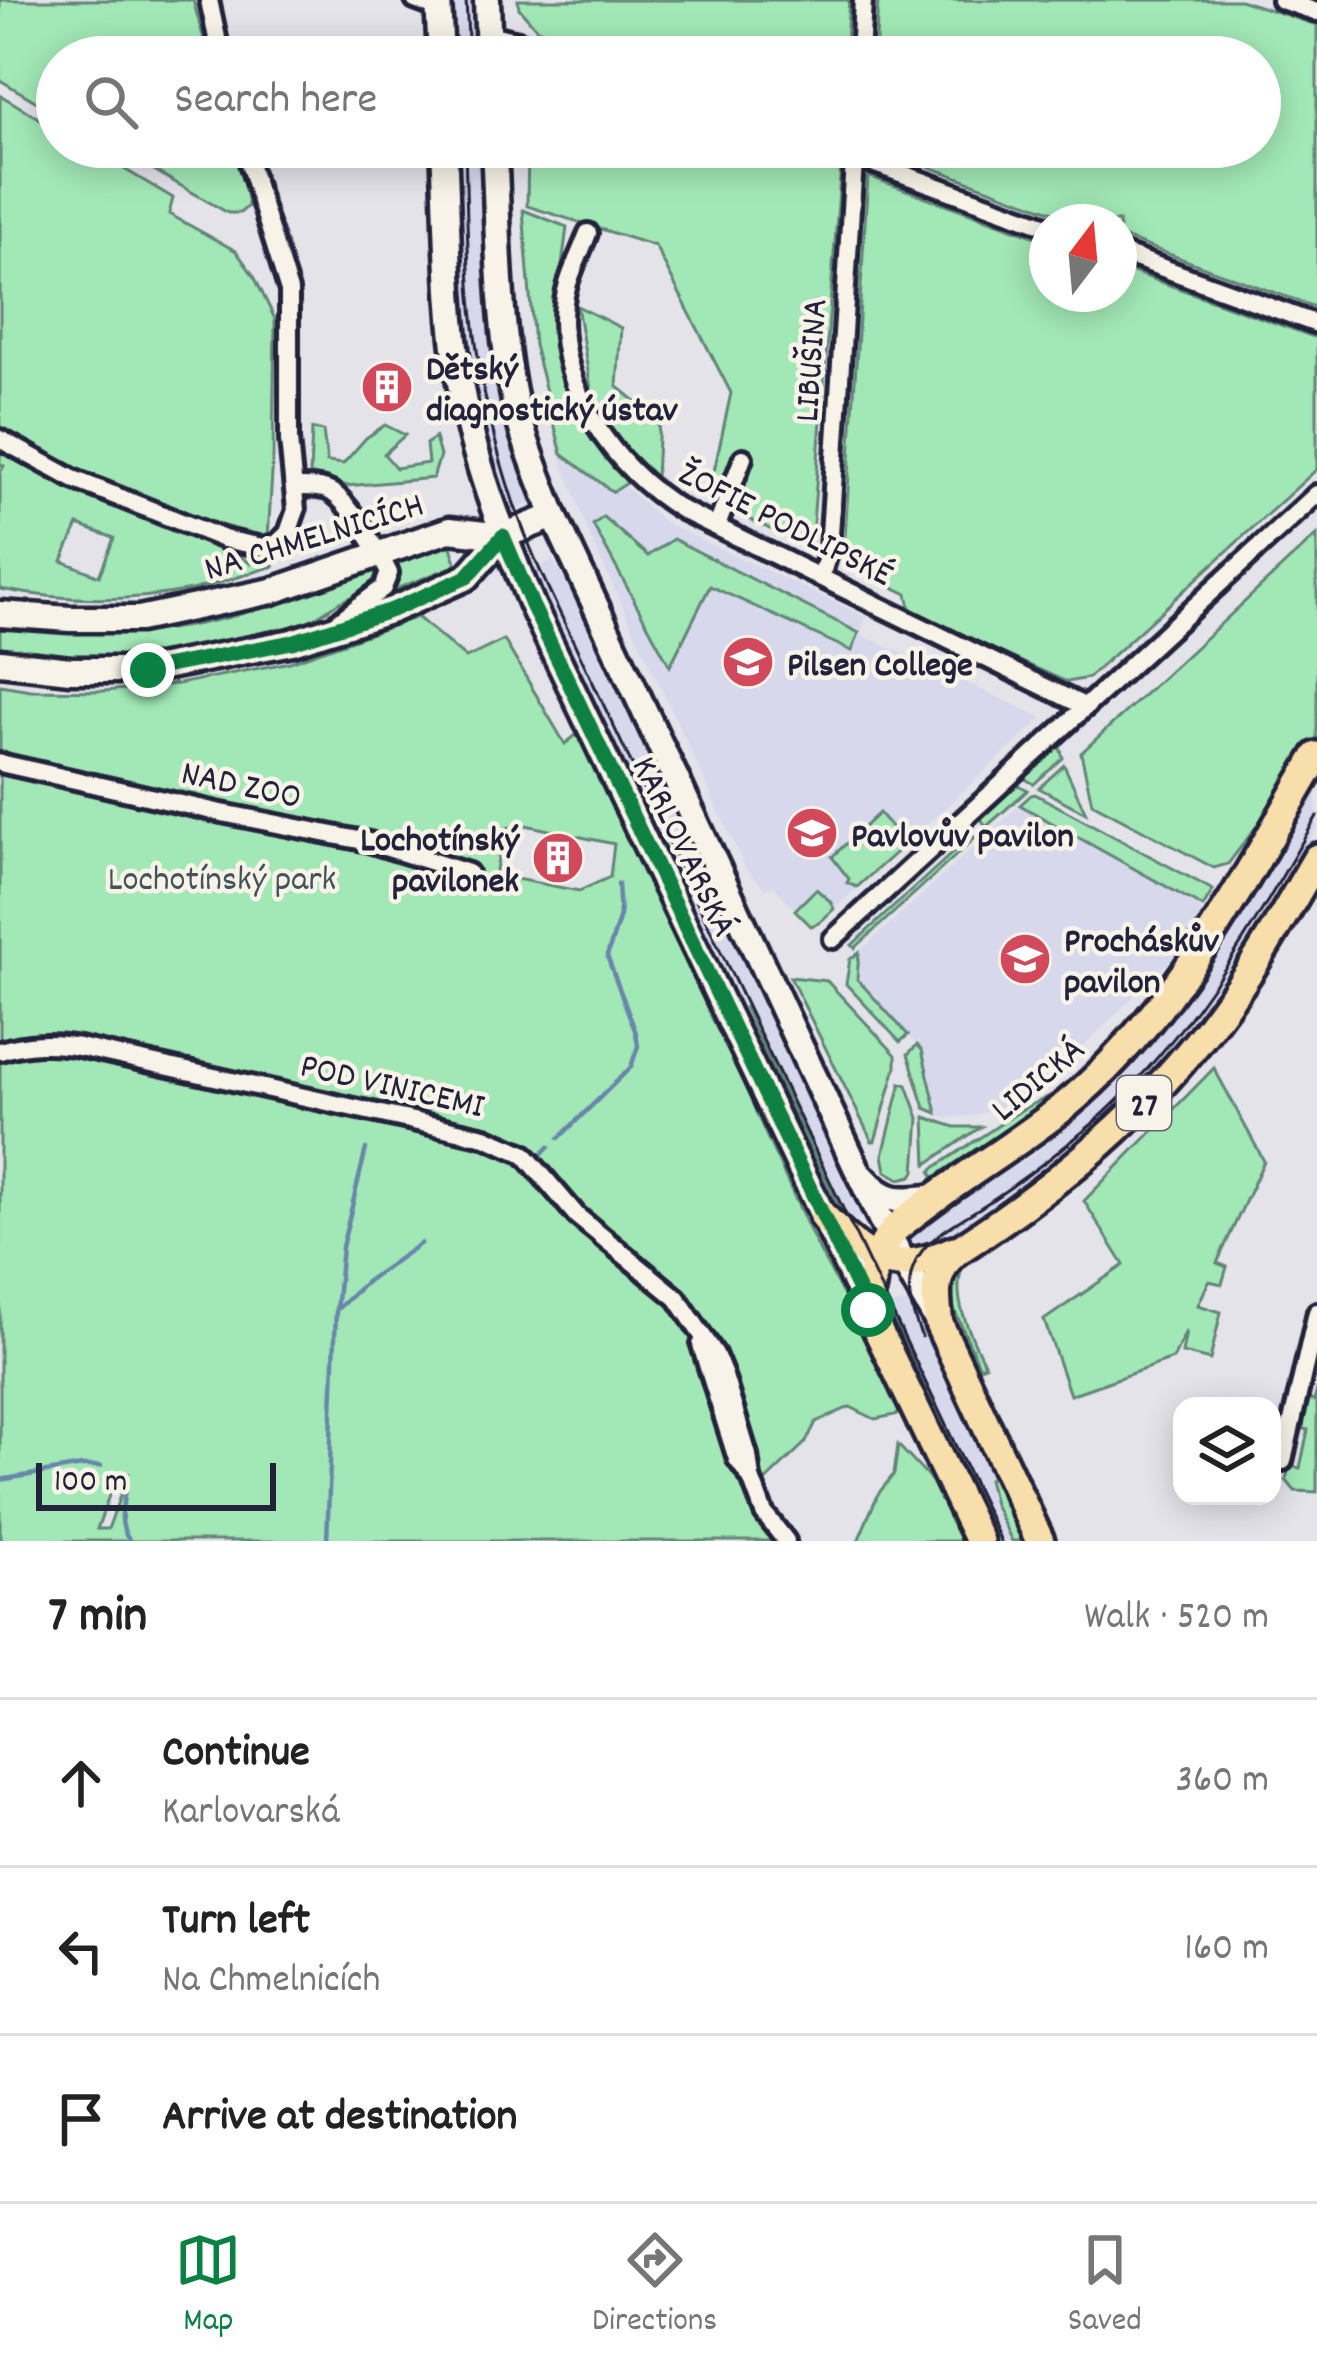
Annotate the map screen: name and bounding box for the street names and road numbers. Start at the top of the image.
street label: LIBUŠINA [784,297,844,424]
street label: ŽOFIE PODLIPSKÉ [668,450,901,603]
street label: NA CHMELNICÍCH [199,482,431,598]
street label: KARLOVARSKÁ [616,749,748,947]
street label: NAD ZOO [176,750,306,826]
street label: LIDICKÁ [982,1027,1098,1136]
street label: POD VINICEMI [294,1042,489,1135]
road number: 27 [1117,1076,1171,1130]

